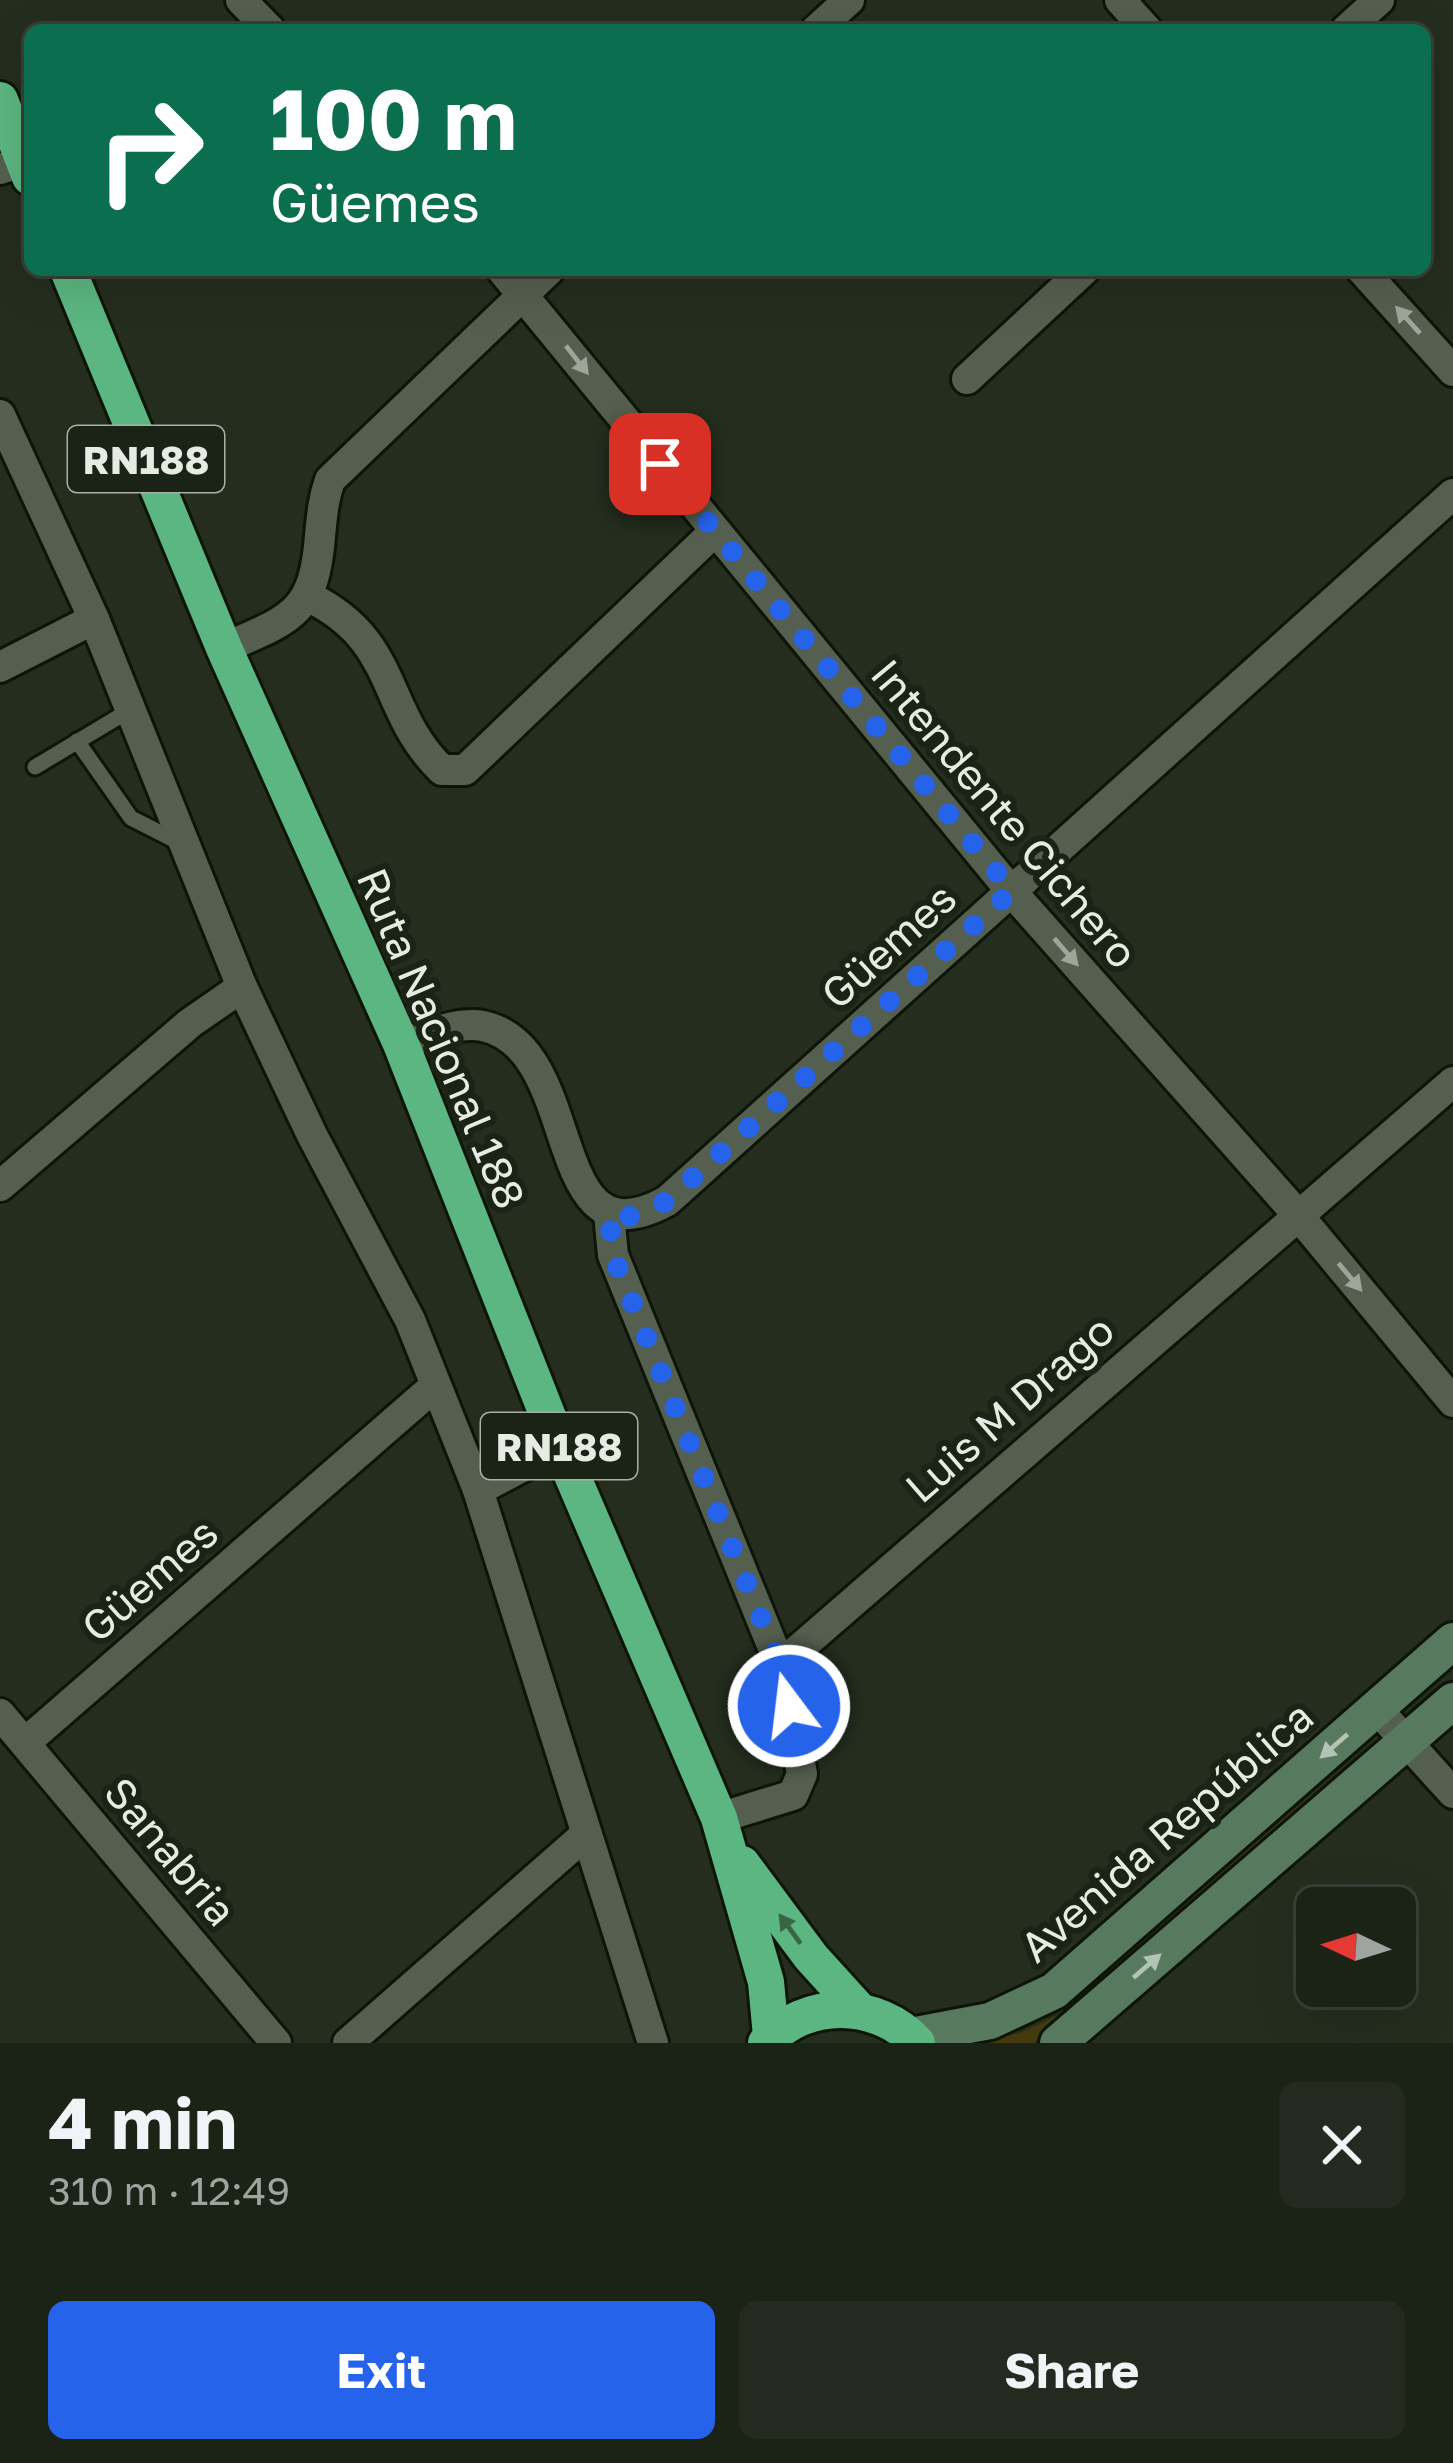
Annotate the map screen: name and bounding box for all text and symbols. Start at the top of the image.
text: 100 m [270,68,517,168]
icon: right [72,72,228,228]
text: Güemes [270,169,480,234]
one-way arrow [1395,306,1422,335]
one-way arrow [564,344,589,375]
pin [609,413,711,515]
road number: RN188 [68,426,224,492]
icon: arrive [627,431,693,497]
street label: Intendente Cichero [861,649,1149,977]
street label: Ruta Nacional 188 [348,861,536,1215]
street label: Güemes [811,872,965,1018]
one-way arrow [1052,937,1079,967]
one-way arrow [1336,1262,1362,1293]
street label: Luis M Drago [895,1304,1123,1512]
road number: RN188 [481,1413,637,1479]
street label: Güemes [71,1507,227,1651]
position arrow [726,1643,852,1769]
street label: Avenida República [1010,1691,1322,1971]
one-way arrow [1319,1732,1348,1759]
street label: Sanabria [95,1767,247,1935]
north arrow [1296,1887,1416,2007]
map controls [1296,1887,1416,2007]
one-way arrow [779,1913,803,1945]
one-way arrow [1132,1954,1162,1980]
text: 4 min [48,2078,237,2165]
button: close [1279,2082,1405,2208]
text: 310 m · 12:49 [48,2167,290,2214]
button: Exit [48,2301,715,2439]
button: Share [739,2301,1405,2439]

